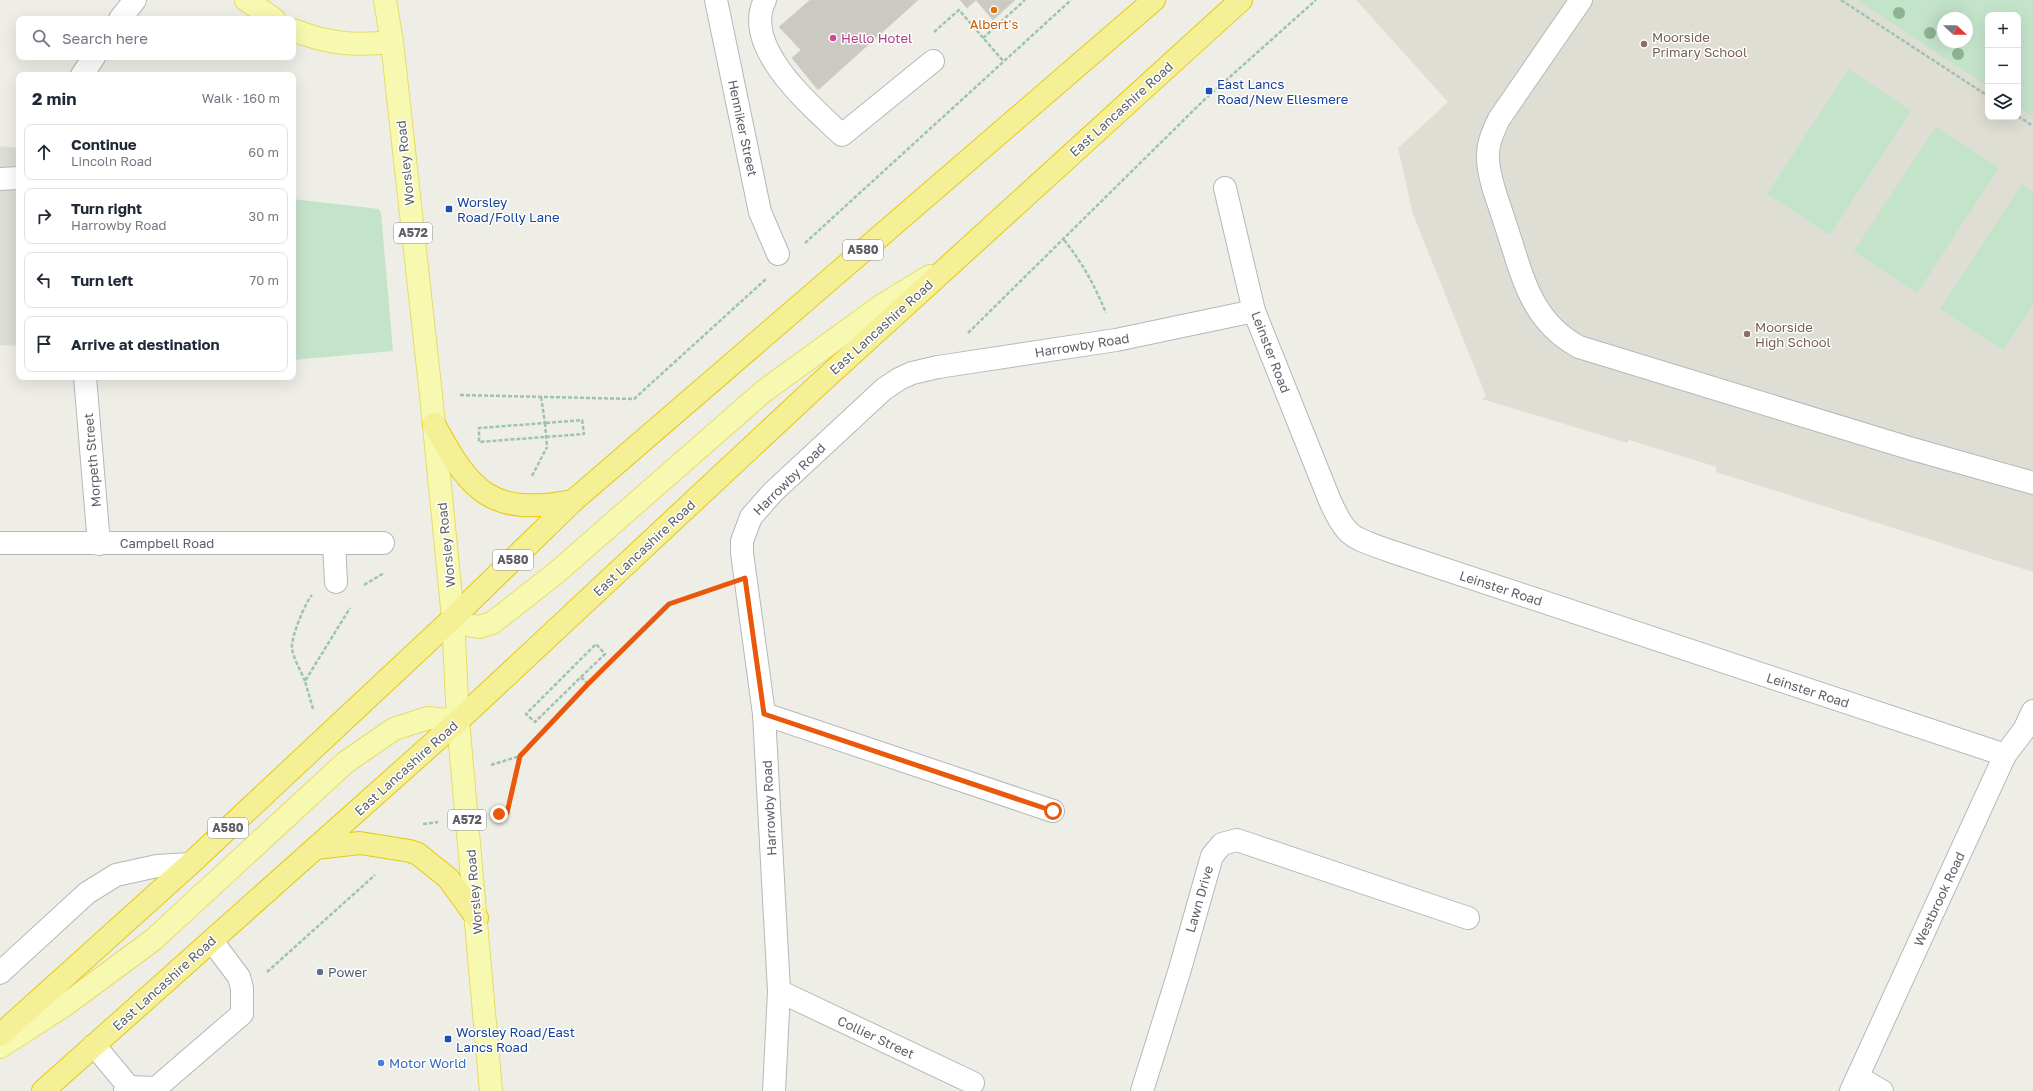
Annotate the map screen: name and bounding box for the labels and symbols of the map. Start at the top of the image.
marker: Albert's [989,5,999,15]
north arrow [1937,12,1973,48]
place label: Albert's [970,16,1018,32]
place label: Moorside Primary School [1652,29,1747,60]
place label: Hello Hotel [841,30,912,46]
marker: Hello Hotel [828,33,838,43]
marker: Moorside Primary School [1639,39,1649,49]
street label: East Lancashire Road [1066,58,1176,160]
place label: East Lancs Road/New Ellesmere [1217,76,1348,107]
street label: Henniker Street [725,78,761,178]
marker: East Lancs Road/New Ellesmere [1204,86,1214,96]
street label: Worsley Road [393,120,417,206]
place label: Worsley Road/Folly Lane [457,194,560,225]
marker: Worsley Road/Folly Lane [444,204,454,214]
road number: A572 [394,223,432,243]
road number: A580 [843,240,883,260]
street label: East Lancashire Road [826,276,936,378]
street label: Leinster Road [1248,309,1294,395]
place label: Moorside High School [1755,319,1831,350]
marker: Moorside High School [1742,329,1752,339]
street label: Harrowby Road [1034,330,1130,360]
street label: Morpeth Street [80,412,104,508]
street label: Harrowby Road [750,440,828,518]
street label: East Lancashire Road [590,497,698,599]
street label: Worsley Road [434,502,458,588]
street label: Campbell Road [120,535,214,551]
road number: A580 [493,550,533,570]
street label: Leinster Road [1458,567,1544,609]
street label: Leinster Road [1765,669,1851,711]
street label: East Lancashire Road [351,717,461,819]
street label: Harrowby Road [759,760,779,856]
route start [1044,802,1062,820]
route end [490,805,508,823]
road number: A572 [448,810,486,830]
road number: A580 [208,818,248,838]
street label: Worsley Road [462,849,486,935]
street label: Westbrook Road [1910,849,1968,949]
street label: Lawn Drive [1182,864,1216,934]
street label: East Lancashire Road [109,932,219,1034]
place label: Power [328,964,367,980]
marker: Power [315,967,325,977]
street label: Collier Street [835,1012,917,1062]
place label: Worsley Road/East Lancs Road [456,1024,575,1055]
marker: Worsley Road/East Lancs Road [443,1034,453,1044]
place label: Motor World [389,1055,466,1071]
marker: Motor World [376,1058,386,1068]

